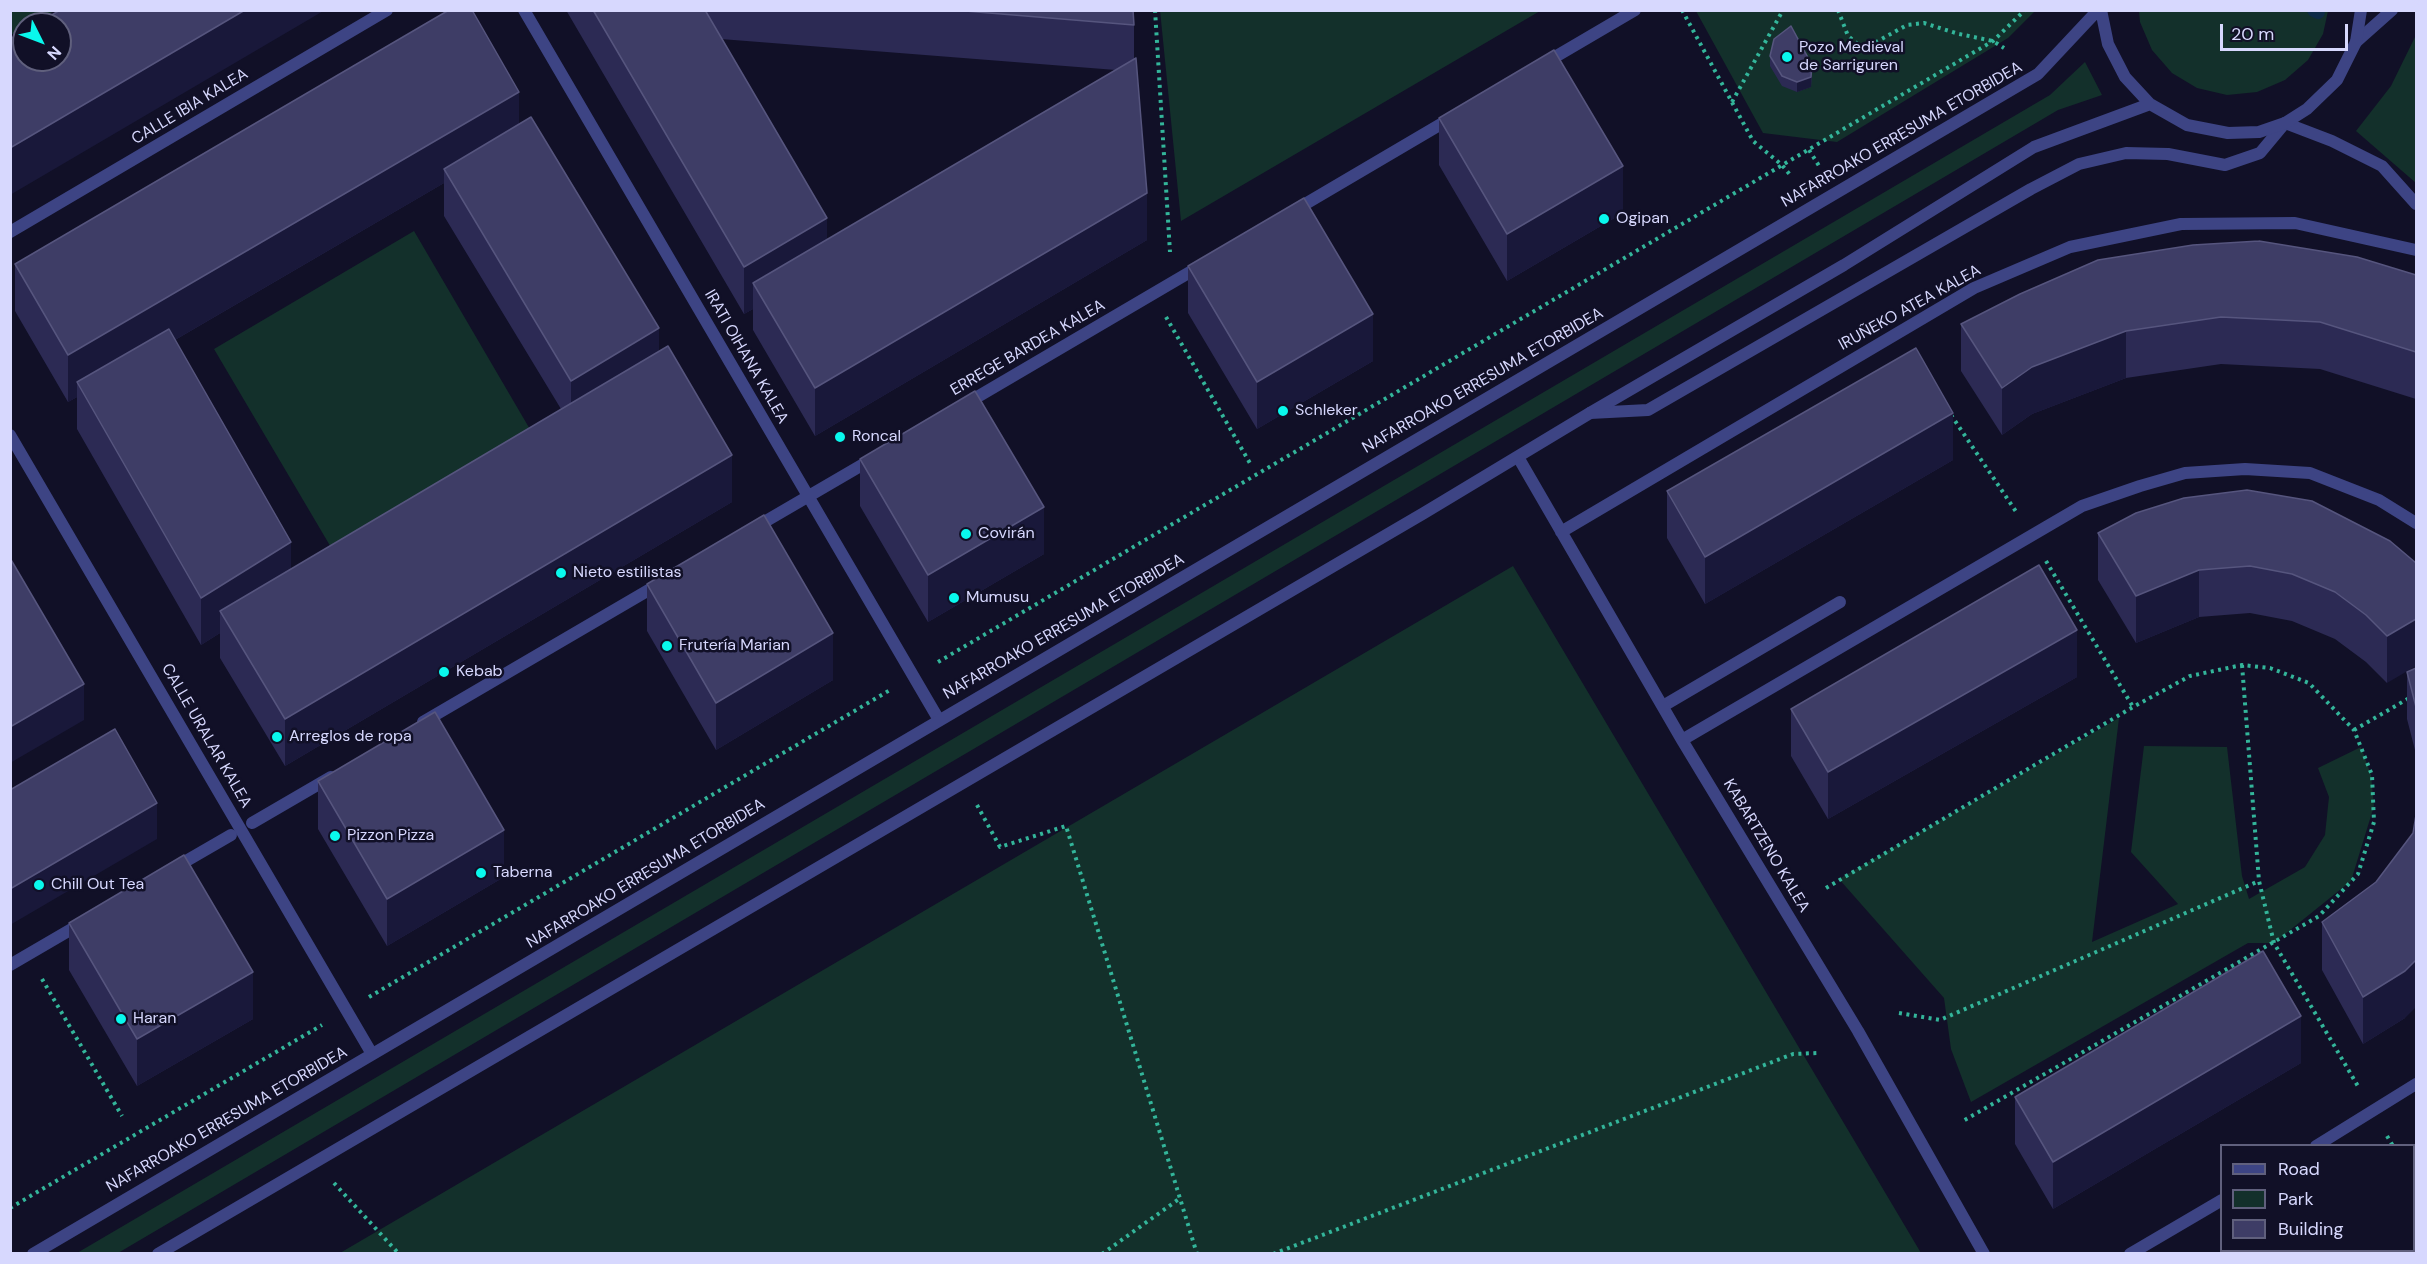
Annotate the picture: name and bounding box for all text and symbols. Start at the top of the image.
north arrow [12,12,72,72]
scale bar [2223,12,2350,50]
text: 20 m [2231,22,2274,46]
place label: Pozo Medieval de Sarriguren [1799,38,1904,76]
text: N [43,42,66,64]
marker: Pozo Medieval de Sarriguren [1780,50,1794,64]
street label: NAFARROAKO ERRESUMA ETORBIDEA [1778,58,2026,212]
street label: CALLE IBIA KALEA [128,65,252,149]
place label: Ogipan [1616,209,1669,229]
marker: Ogipan [1597,212,1611,226]
street label: IRUÑEKO ATEA KALEA [1836,261,1984,355]
street label: IRATI OIHANA KALEA [700,287,792,427]
street label: ERREGE BARDEA KALEA [947,296,1109,400]
street label: NAFARROAKO ERRESUMA ETORBIDEA [1359,304,1607,458]
place label: Schleker [1295,401,1358,421]
marker: Schleker [1276,404,1290,418]
place label: Roncal [852,427,901,447]
marker: Roncal [833,430,847,444]
place label: Covirán [978,524,1035,544]
marker: Covirán [959,527,973,541]
street label: NAFARROAKO ERRESUMA ETORBIDEA [940,550,1188,704]
place label: Nieto estilistas [573,563,681,583]
marker: Nieto estilistas [554,566,568,580]
place label: Mumusu [966,588,1029,608]
marker: Mumusu [947,591,961,605]
place label: Frutería Marian [679,636,790,656]
marker: Frutería Marian [660,639,674,653]
street label: CALLE URALAR KALEA [157,660,255,812]
place label: Kebab [456,662,503,682]
marker: Kebab [437,665,451,679]
place label: Arreglos de ropa [289,727,412,747]
marker: Arreglos de ropa [270,730,284,744]
street label: KABARTZENO KALEA [1719,776,1813,916]
street label: NAFARROAKO ERRESUMA ETORBIDEA [523,795,769,953]
place label: Pizzon Pizza [347,826,434,846]
marker: Pizzon Pizza [328,829,342,843]
place label: Taberna [493,863,552,883]
marker: Taberna [474,866,488,880]
place label: Chill Out Tea [51,875,144,895]
marker: Chill Out Tea [32,878,46,892]
place label: Haran [133,1009,176,1029]
marker: Haran [114,1012,128,1026]
street label: NAFARROAKO ERRESUMA ETORBIDEA [103,1043,351,1197]
legend [2220,1144,2415,1252]
text: Road [2278,1157,2320,1181]
text: Park [2278,1187,2314,1211]
text: Building [2278,1217,2343,1241]

